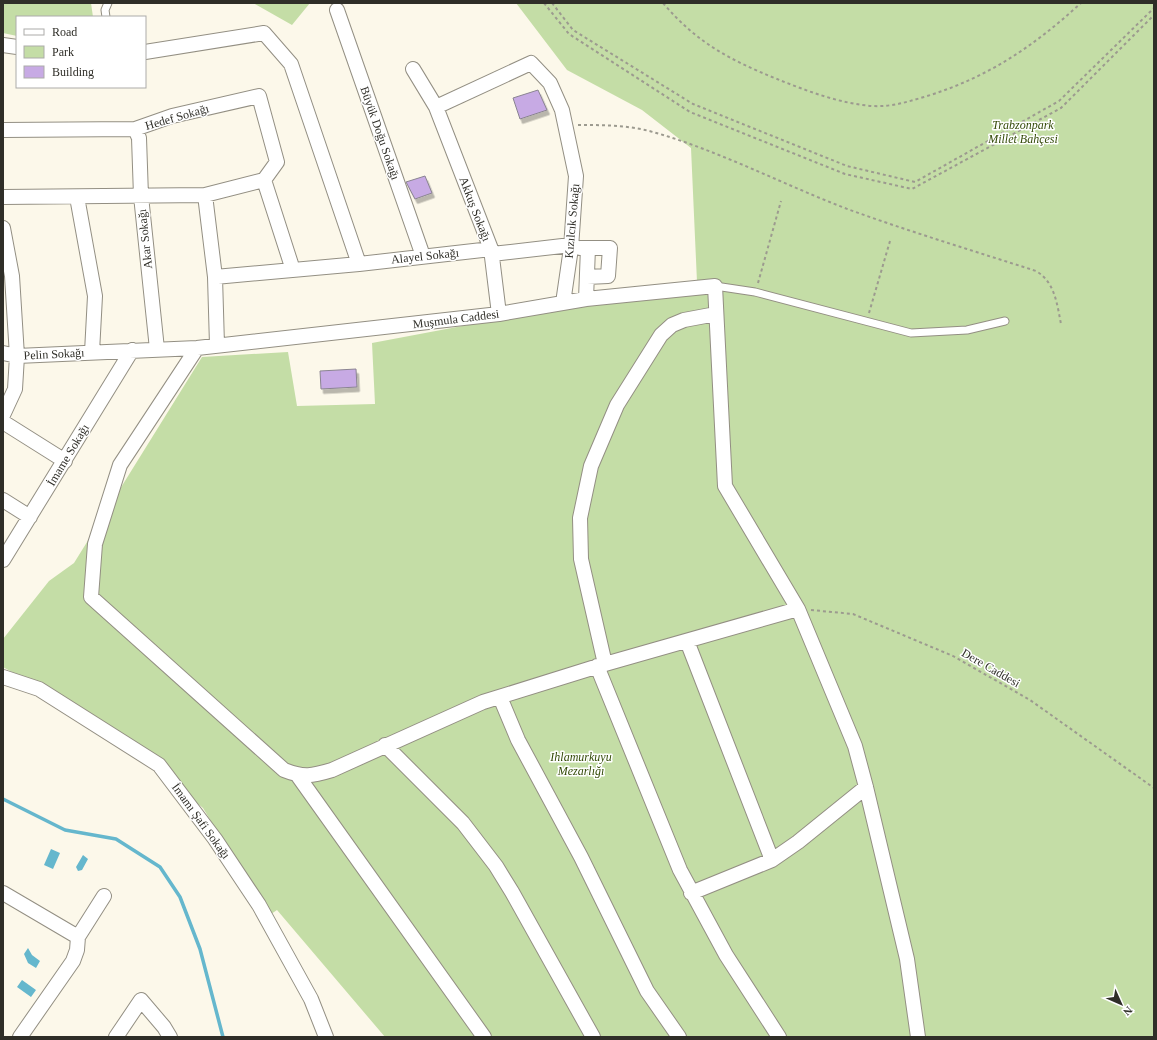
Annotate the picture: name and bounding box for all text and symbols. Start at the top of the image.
legend [16,16,146,88]
text: Road [52,25,77,39]
text: Park [52,45,74,59]
text: Building [52,65,94,79]
street label: Büyük Doğu Sokağı [357,84,403,182]
street label: Hedef Sokağı [144,101,211,133]
park label: Trabzonpark Millet Bahçesi [987,118,1058,146]
street label: Akkuş Sokağı [456,175,494,244]
street label: Kızılcık Sokağı [562,182,582,259]
street label: Akar Sokağı [135,208,155,270]
street label: Alayel Sokağı [390,245,460,267]
street label: Muşmula Caddesi [412,307,501,331]
street label: Pelin Sokağı [23,345,85,363]
street label: İmame Sokağı [44,421,92,488]
street label: Dere Caddesi [959,646,1023,691]
park label: Ihlamurkuyu Mezarlığı [549,750,612,778]
street label: İmamı Şafi Sokağı [169,780,233,862]
north arrow [1101,984,1141,1024]
text: N [1121,1004,1135,1018]

